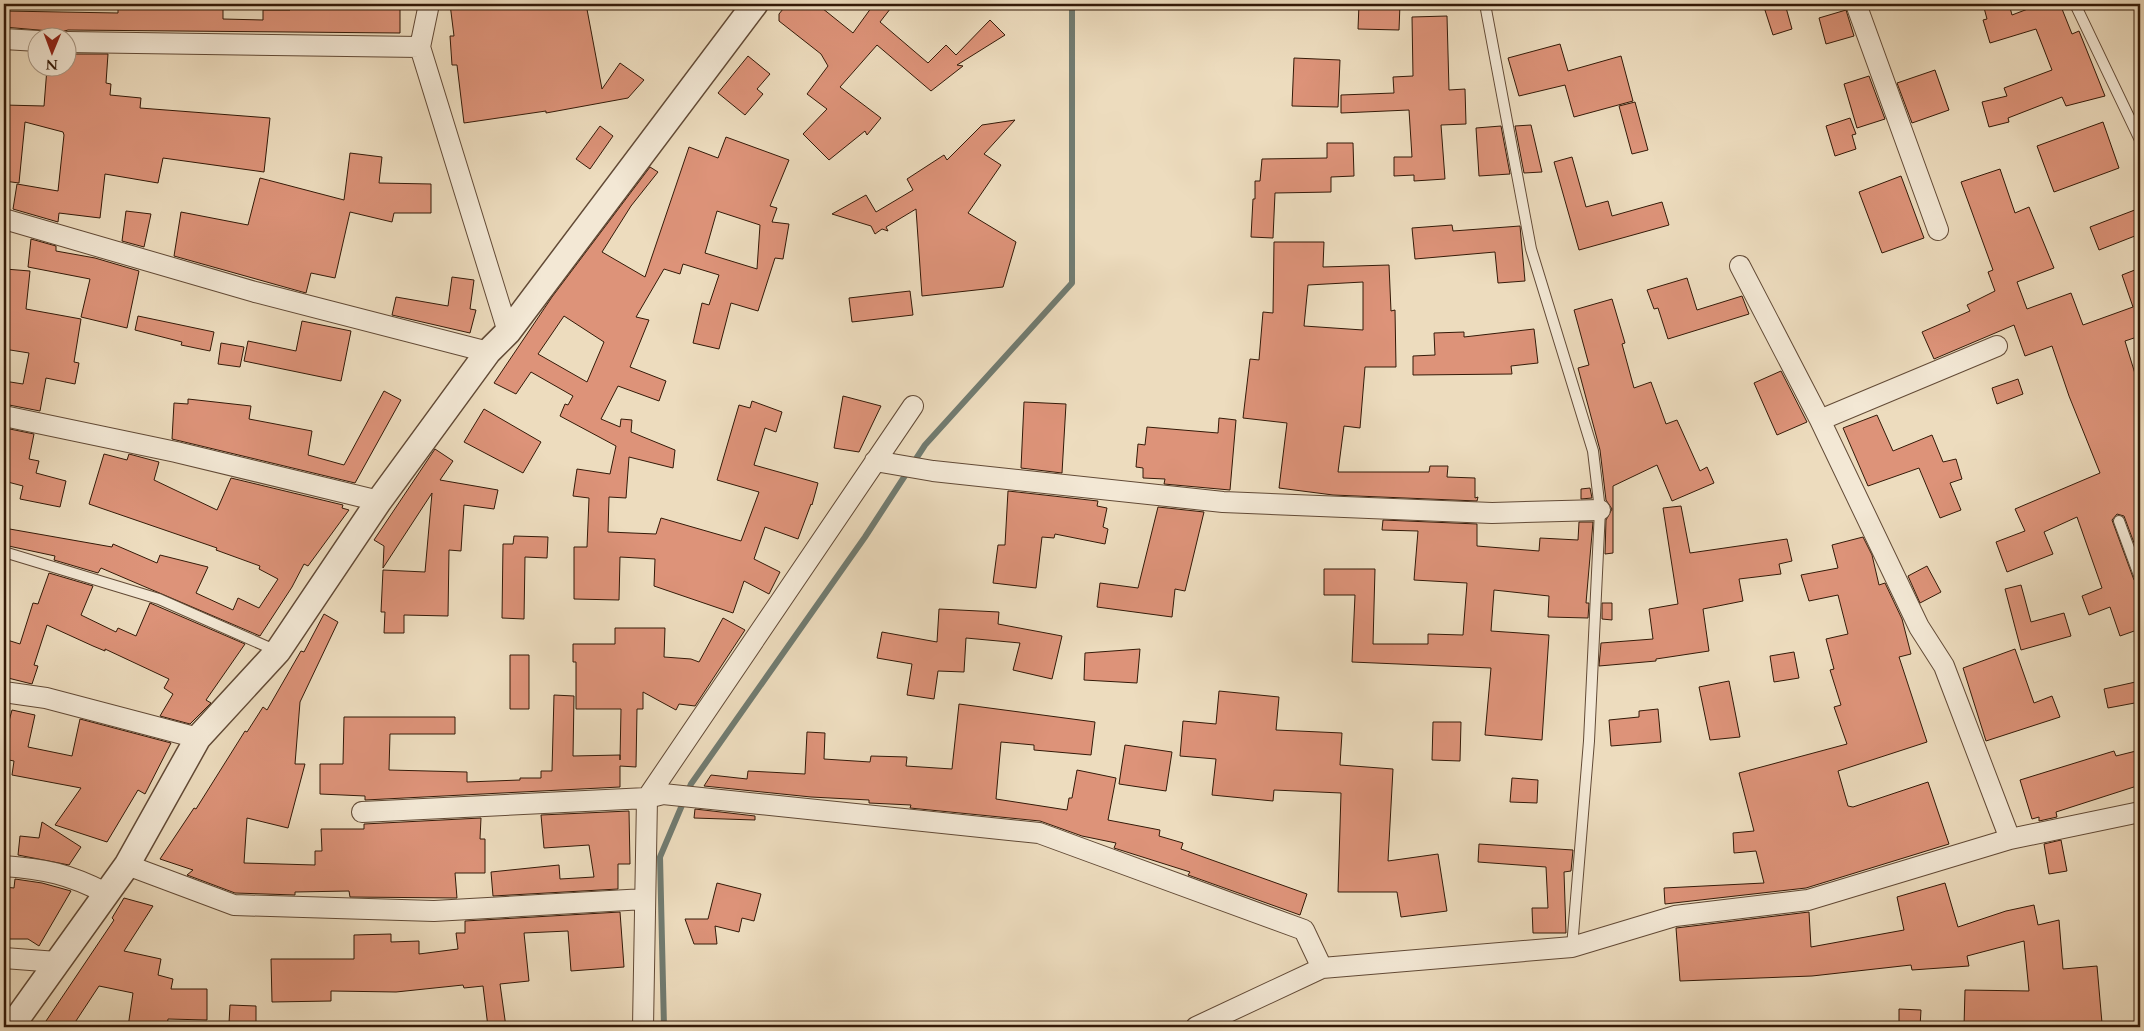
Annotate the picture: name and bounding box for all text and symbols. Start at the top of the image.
north arrow [28,28,78,78]
text: N [46,55,58,74]

